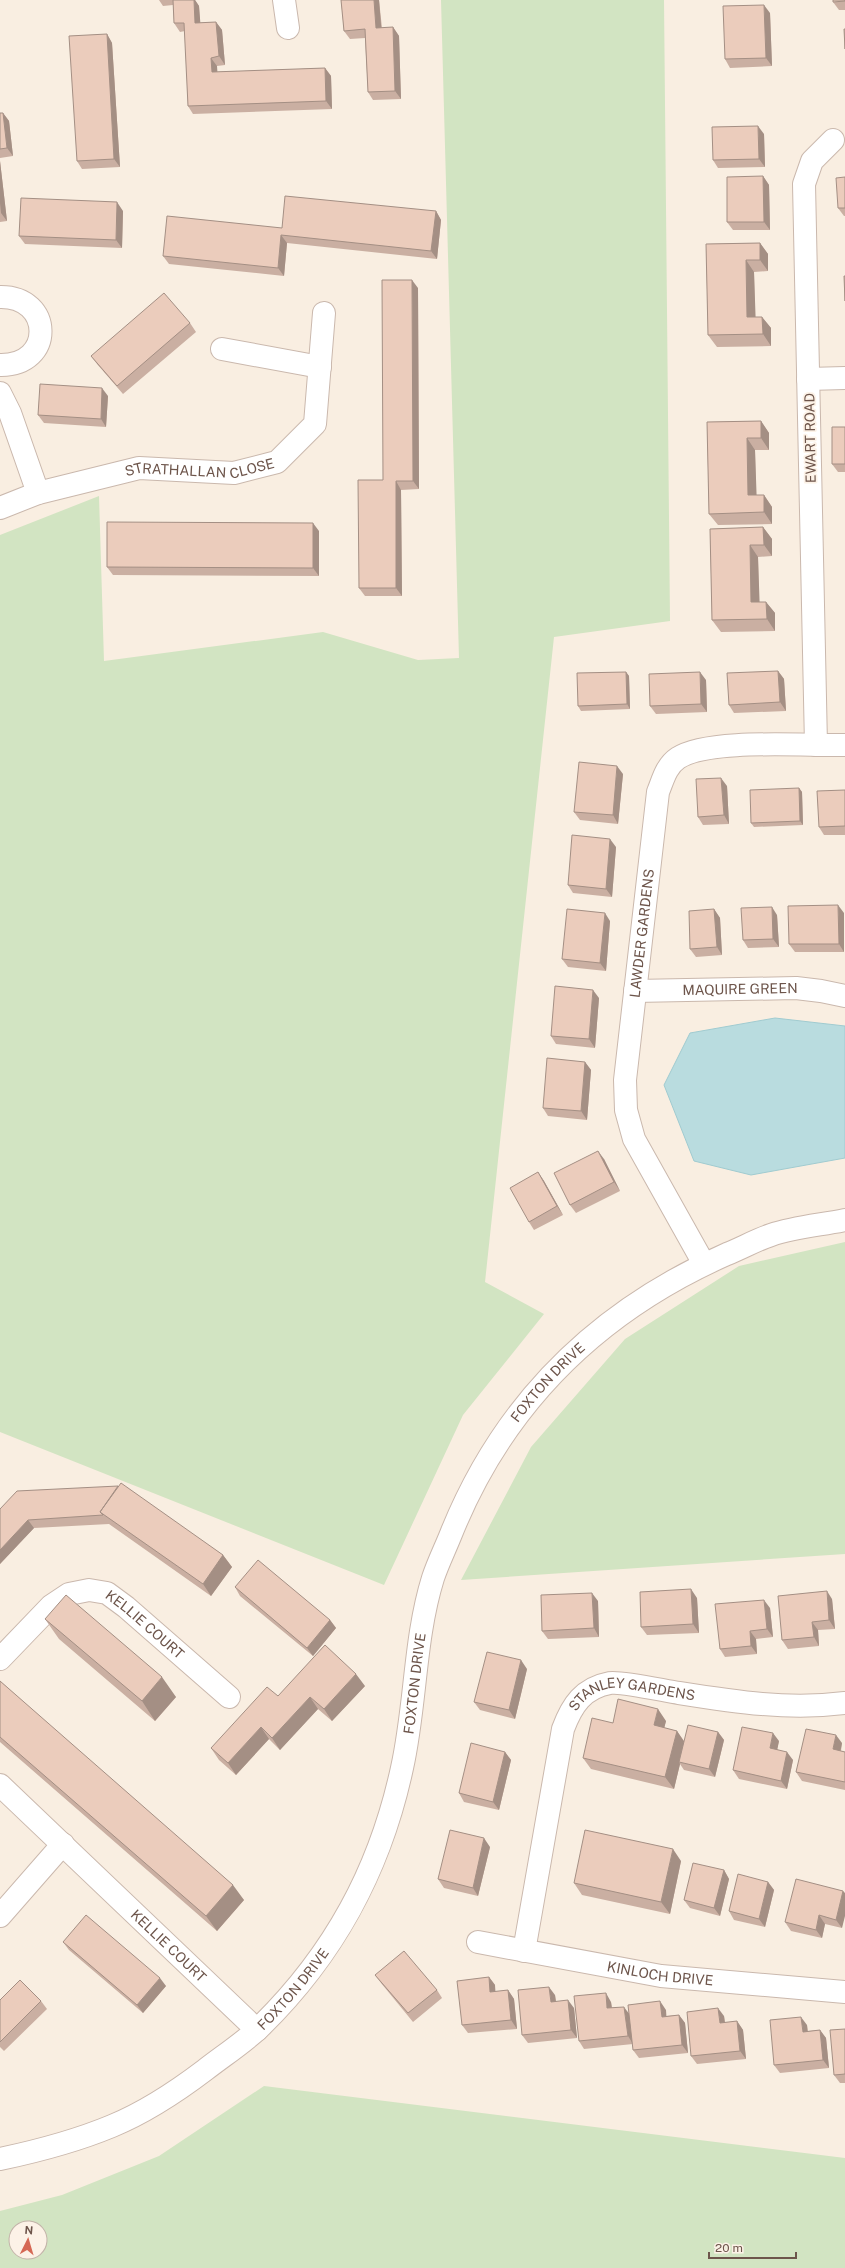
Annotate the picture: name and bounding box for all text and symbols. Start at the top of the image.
street label: EWART ROAD [801,393,819,483]
street label: STRATHALLAN CLOSE [123,455,276,482]
street label: LAWDER GARDENS [626,868,657,999]
street label: MAQUIRE GREEN [682,980,798,998]
street label: FOXTON DRIVE [507,1339,588,1425]
street label: KELLIE COURT [102,1587,187,1662]
street label: FOXTON DRIVE [400,1632,429,1735]
street label: STANLEY GARDENS [565,1674,696,1714]
street label: KELLIE COURT [128,1906,210,1985]
street label: FOXTON DRIVE [254,1945,332,2033]
street label: KINLOCH DRIVE [606,1958,714,1989]
north arrow [8,2220,48,2260]
text: N [24,2224,34,2236]
scale bar [709,2234,796,2260]
text: 20 m [715,2241,743,2255]

